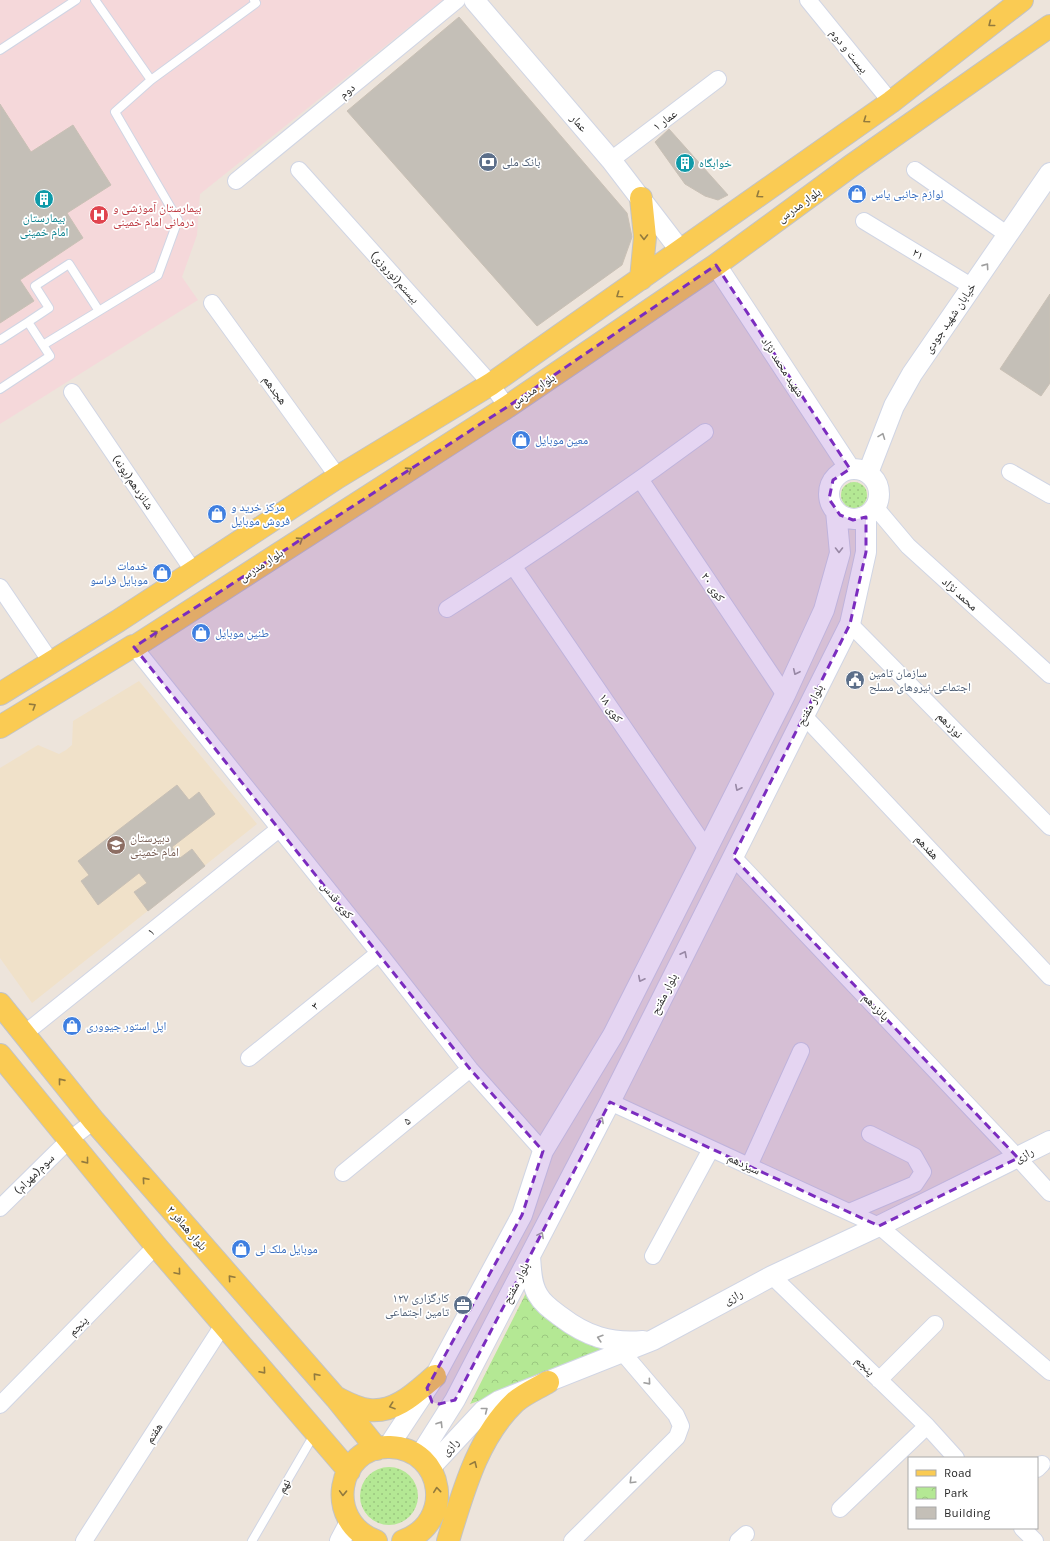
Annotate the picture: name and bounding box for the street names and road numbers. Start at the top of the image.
street label: بیست و دوم [826,26,871,77]
street label: دوم [336,80,358,102]
street label: عمار ۱ [650,106,680,134]
street label: عمار [567,111,590,135]
street label: بلوار مدرس [775,185,824,226]
street label: ۲۱ [910,245,926,263]
street label: بیستم(نوروزی) [367,248,422,307]
street label: خیابان شهید جودی [921,280,979,356]
street label: شهید محمد نژاد [758,335,808,400]
street label: بلوار مدرس [508,370,558,410]
street label: هجدهم [259,373,290,408]
street label: شانزدهم(پونه) [109,452,157,513]
street label: بلوار مدرس [236,545,286,585]
street label: کوی ۲۰ [698,570,728,604]
street label: محمد نژاد [939,574,981,614]
street label: بلوار مفتح [794,682,827,728]
street label: کوی ۱۸ [596,691,626,725]
street label: نوزدهم [933,709,966,742]
street label: هفدهم [911,832,942,863]
street label: کوی قدس [318,879,356,921]
street label: ۱ [145,925,157,939]
street label: بلوار مفتح [648,971,681,1017]
street label: پانزدهم [859,990,893,1025]
street label: ۳ [309,999,321,1013]
street label: ۵ [401,1114,413,1128]
street label: رازی [1012,1144,1036,1166]
street label: سیزدهم [725,1150,763,1179]
street label: سوم(مهرام) [11,1151,58,1198]
street label: بلوار همافر ۲ [164,1203,210,1253]
street label: بلوار مفتح [500,1260,533,1306]
street label: رازی [721,1286,745,1308]
street label: پنجم [65,1313,92,1339]
street label: پنجم [852,1353,878,1380]
street label: هفتم [142,1420,167,1446]
street label: رازی [438,1435,462,1459]
street label: نهم [274,1476,294,1496]

